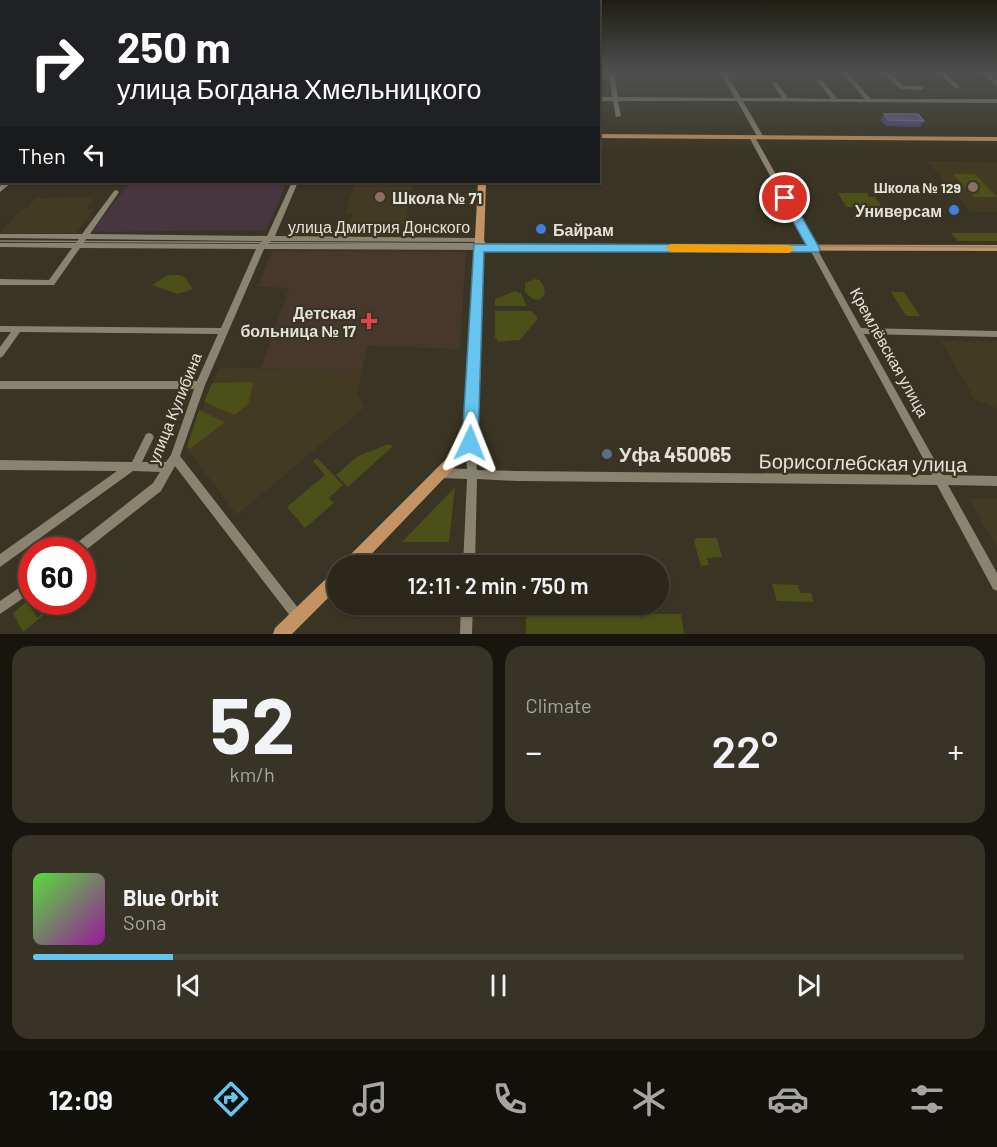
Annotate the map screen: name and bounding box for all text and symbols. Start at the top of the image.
text: 250 m [117,21,231,71]
icon: right [18,24,96,102]
text: улица Богдана Хмельницкого [117,72,481,104]
icon: left [78,138,111,171]
text: Then [18,142,66,168]
pin [759,172,810,223]
place label: Школа № 129 [874,179,961,196]
marker: Школа № 129 [966,180,980,194]
icon: arrive [768,181,801,214]
place label: Школа № 71 [392,188,482,207]
marker: Школа № 71 [373,190,387,204]
place label: Универсам [855,201,942,220]
marker: Универсам [947,203,961,217]
street label: улица Дмитрия Донского [288,217,470,236]
place label: Байрам [553,220,614,239]
marker: Байрам [534,222,548,236]
street label: Кремлёвская улица [847,284,933,420]
place label: Детская больница № 17 [240,303,356,340]
marker: Детская больница № 17 [360,312,378,330]
street label: улица Кулибина [143,350,205,466]
position arrow [438,411,502,475]
place label: Уфа 450065 [619,442,731,466]
marker: Уфа 450065 [600,447,614,461]
street label: Борисоглебская улица [758,448,968,476]
speed limit sign: 60 [18,537,96,615]
text: 12:11 · 2 min · 750 m [408,572,588,598]
text: 52 [209,676,295,770]
text: Climate [526,693,592,717]
text: 22° [711,723,778,777]
text: − [526,731,542,771]
text: + [947,731,964,771]
text: km/h [230,762,275,786]
text: Blue Orbit [123,884,219,910]
text: Sona [123,910,167,934]
icon: previous [172,969,205,1002]
icon: pause [482,969,515,1002]
icon: next [792,969,825,1002]
icon: directions [210,1078,252,1120]
icon: music [349,1078,391,1120]
icon: phone [489,1078,531,1120]
icon: climate [628,1078,670,1120]
icon: car [767,1078,809,1120]
icon: filters [906,1078,948,1120]
text: 12:09 [49,1083,113,1115]

